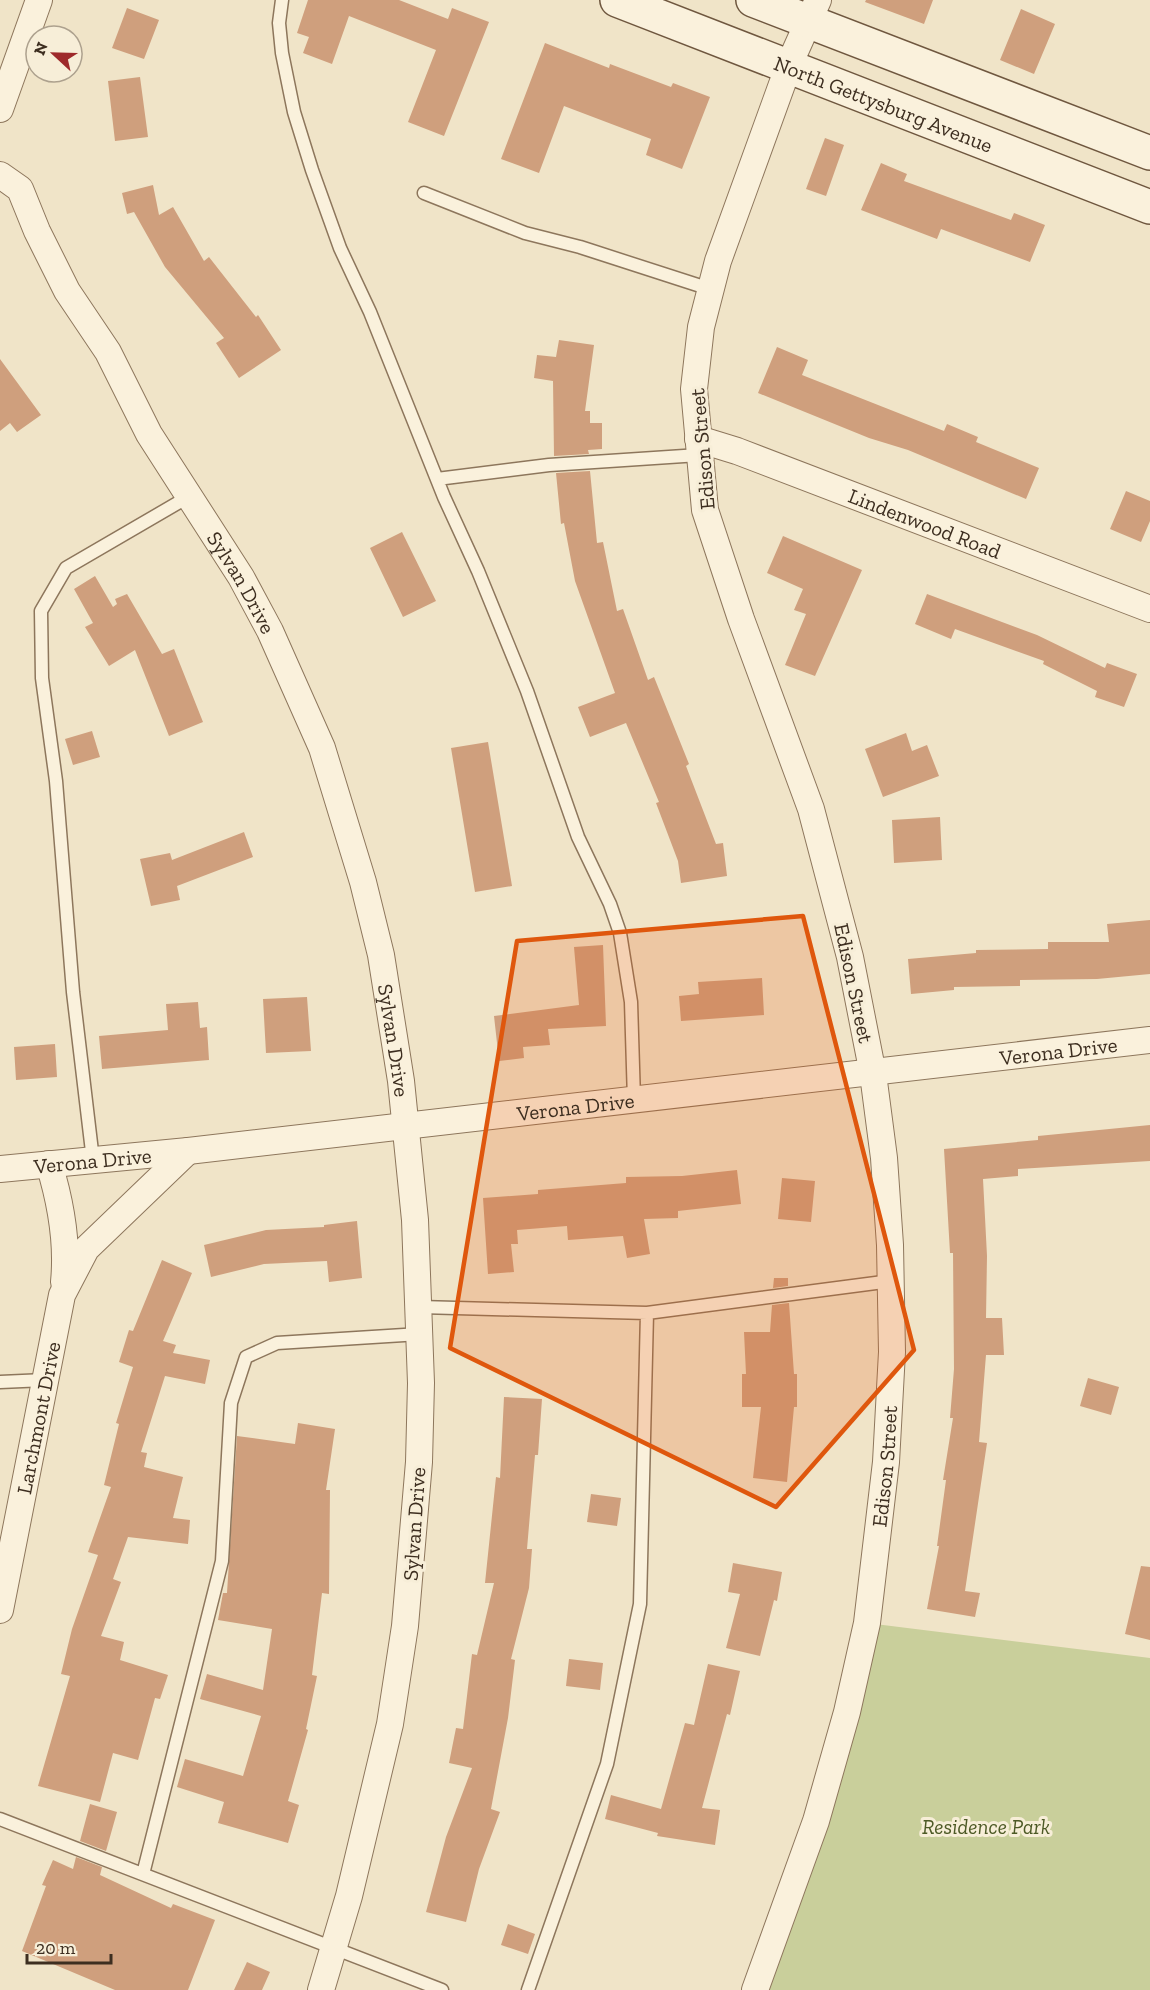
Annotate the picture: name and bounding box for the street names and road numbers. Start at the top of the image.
street label: North Gettysburg Avenue [771,50,997,157]
street label: Edison Street [684,387,720,511]
street label: Lindenwood Road [845,482,1005,564]
street label: Sylvan Drive [202,526,281,638]
street label: Edison Street [829,921,879,1045]
street label: Sylvan Drive [373,982,415,1098]
street label: Verona Drive [997,1031,1119,1070]
street label: Verona Drive [514,1087,636,1126]
street label: Verona Drive [32,1142,153,1178]
street label: Larchmont Drive [11,1339,65,1496]
street label: Edison Street [866,1405,902,1528]
street label: Sylvan Drive [398,1466,430,1582]

